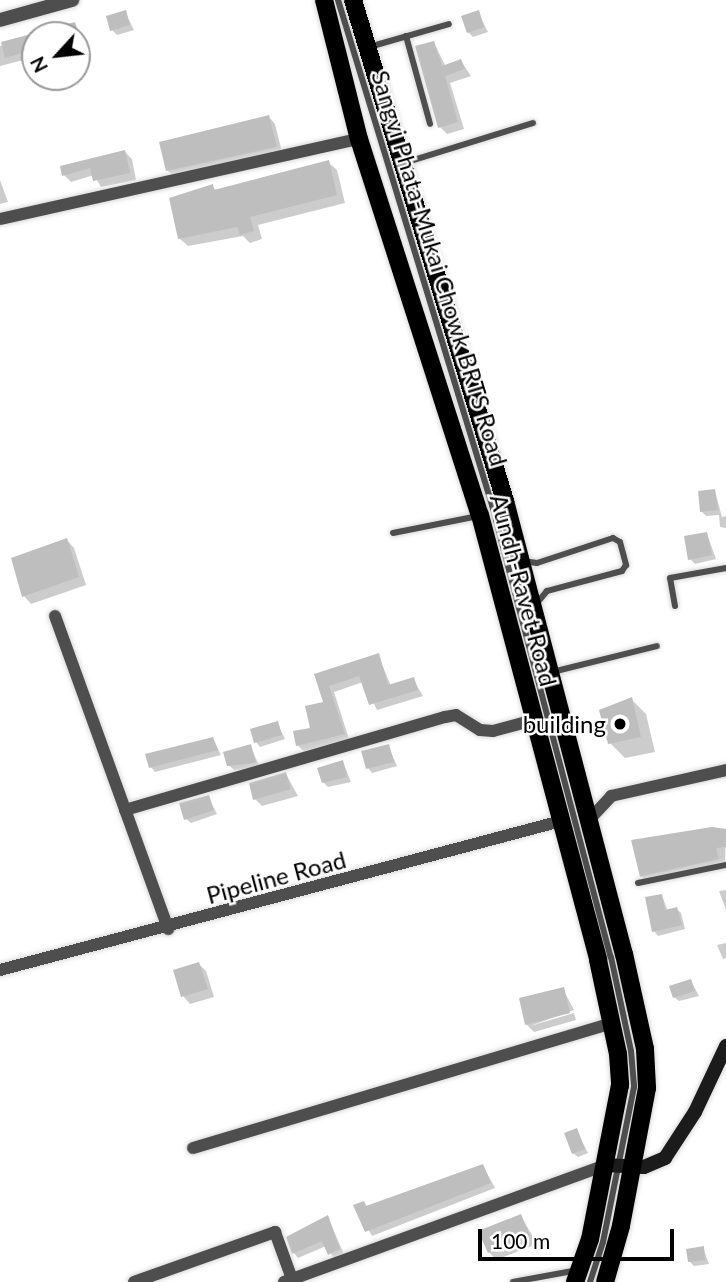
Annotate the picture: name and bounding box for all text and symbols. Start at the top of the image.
north arrow [21,21,91,91]
text: N [25,53,52,77]
street label: Sangvi Phata-Mukai Chowk BRTS Road [366,67,514,469]
street label: Aundh-Ravet Road [485,491,563,689]
place label: building [523,710,606,738]
marker: building [612,716,628,732]
street label: Pipeline Road [203,845,349,909]
scale bar [481,1216,677,1260]
text: 100 m [491,1228,550,1253]

